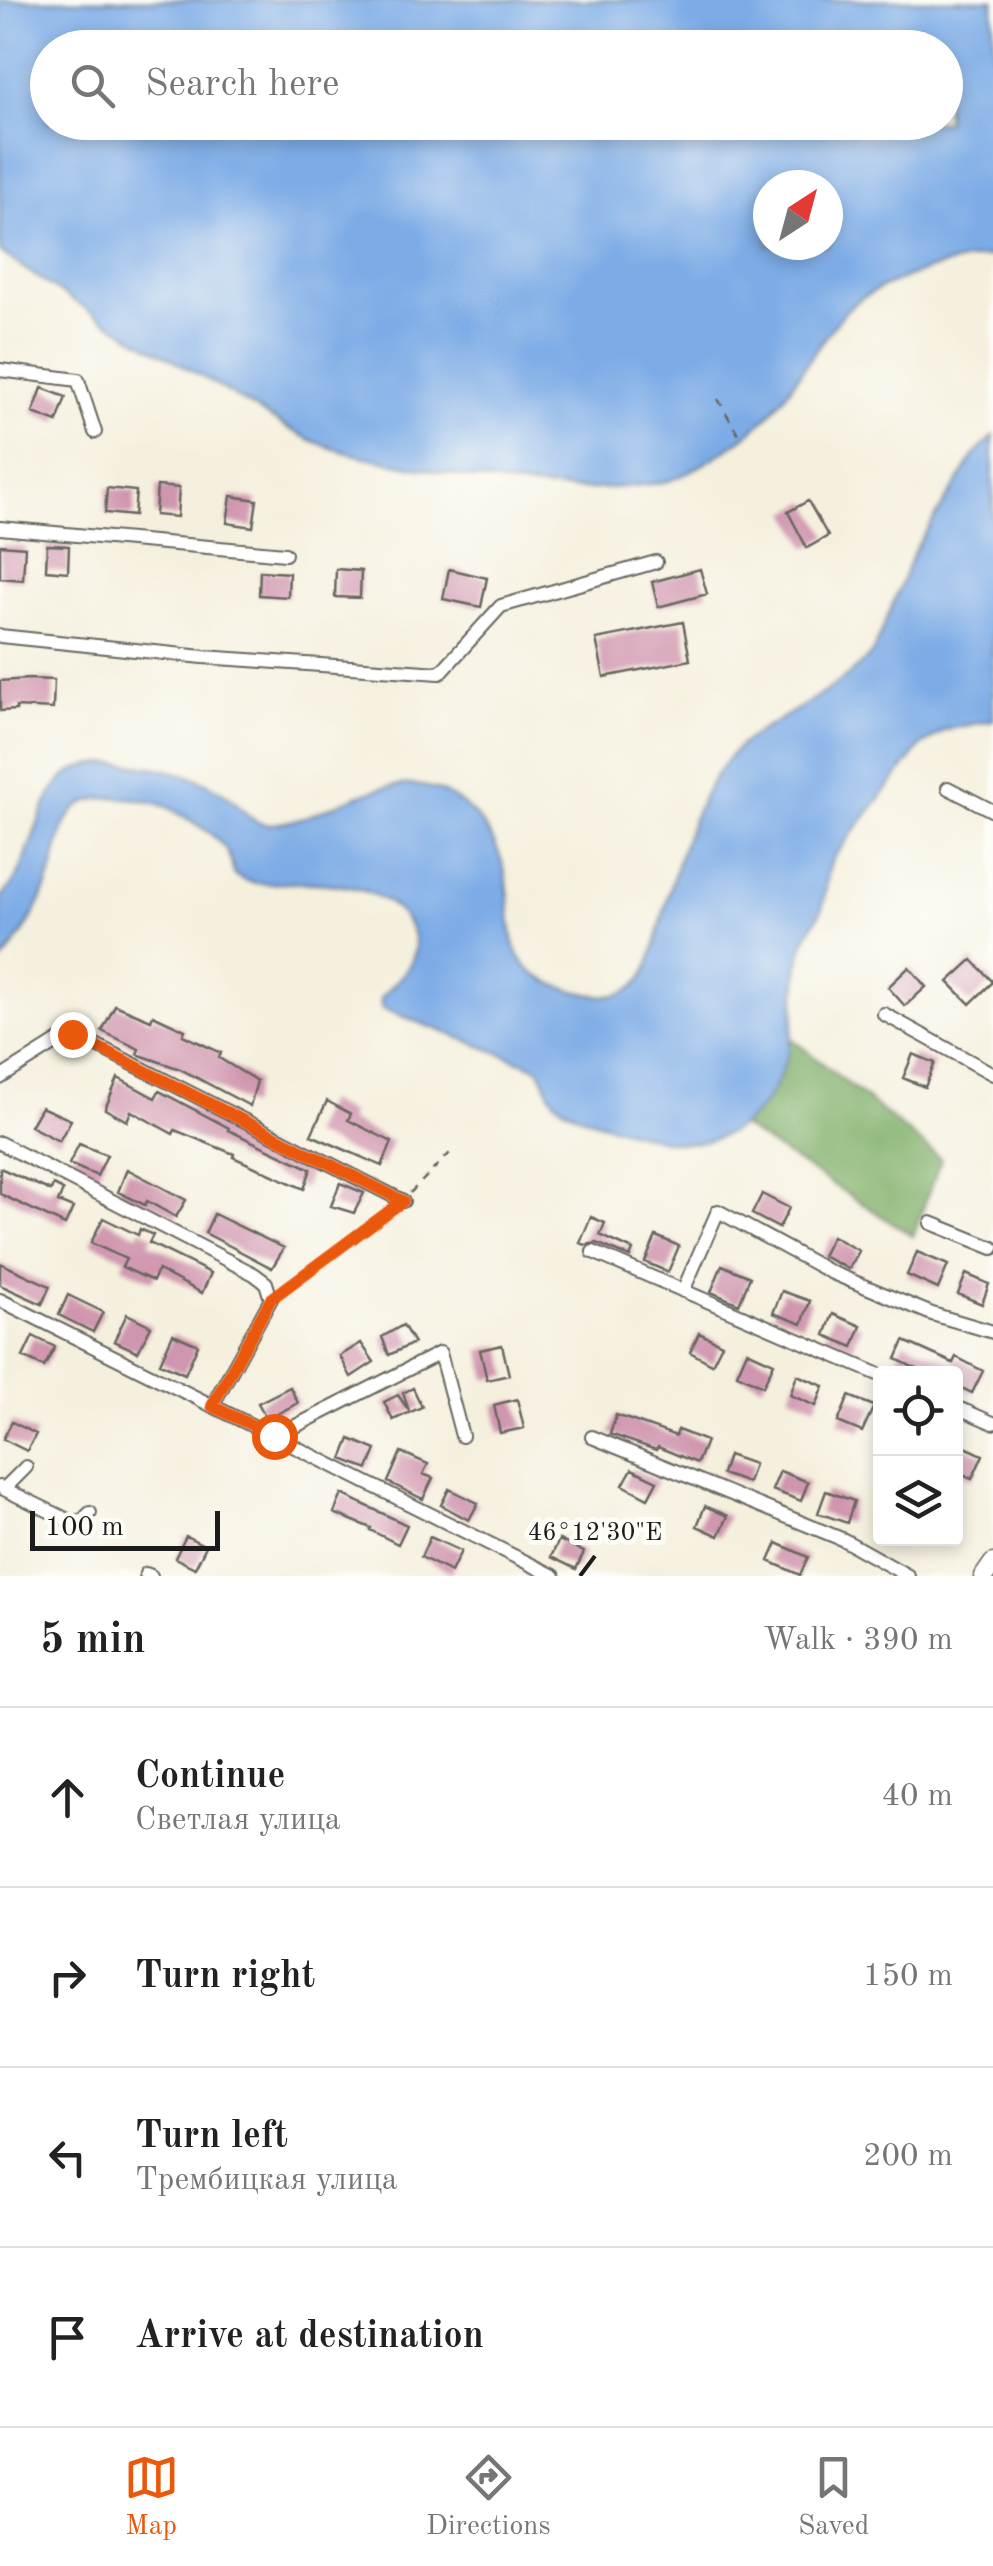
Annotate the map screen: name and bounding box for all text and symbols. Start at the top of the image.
search box [30,30,963,140]
icon: search [65,58,120,113]
text: Search here [145,66,340,104]
north arrow [753,170,843,260]
route end [50,1012,96,1058]
map controls [873,1366,963,1546]
button: locate [873,1366,963,1456]
route start [252,1414,298,1460]
button: layers [873,1456,963,1546]
scale bar [30,1506,220,1551]
text: 100 m [45,1514,124,1542]
text: 46°12'30"E [528,1521,662,1546]
text: 5 min [40,1620,146,1662]
text: Walk · 390 m [763,1625,953,1657]
text: Continue [135,1758,285,1796]
icon: ahead [40,1770,95,1825]
text: 40 m [882,1781,953,1813]
text: Светлая улица [135,1805,341,1837]
icon: right [40,1950,95,2005]
text: Turn right [135,1958,315,1996]
text: 150 m [863,1961,953,1993]
text: Turn left [135,2118,288,2156]
icon: left [40,2130,95,2185]
text: 200 m [863,2141,953,2173]
text: Трембицкая улица [135,2165,398,2197]
icon: arrive [40,2310,95,2365]
text: Arrive at destination [135,2318,484,2356]
tab: Map [124,2450,179,2545]
tab: Directions [426,2450,551,2545]
tab: Saved [798,2450,869,2545]

